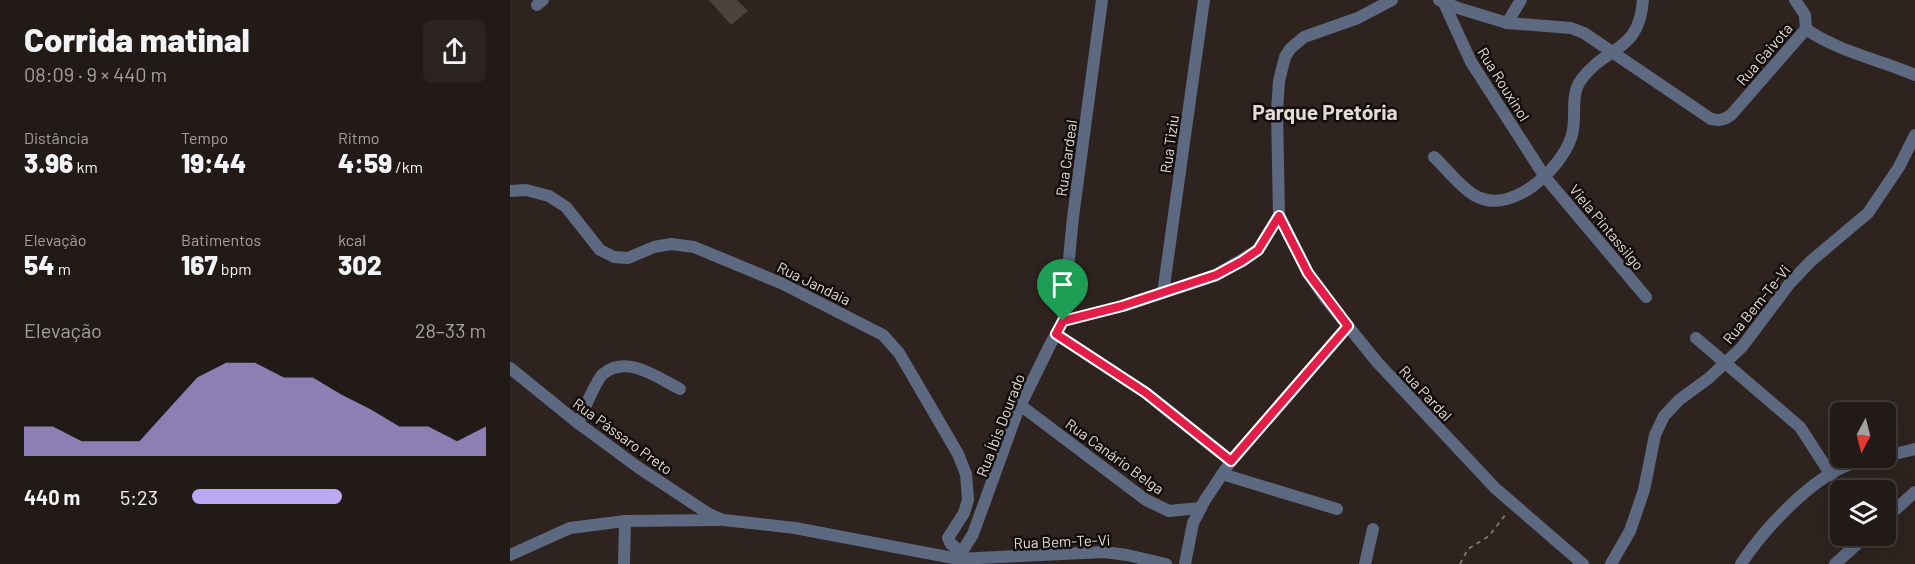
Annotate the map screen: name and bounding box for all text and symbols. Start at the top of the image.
text: Corrida matinal [24,19,250,59]
street label: Rua Gaivota [1732,19,1796,89]
button: share [423,20,486,83]
street label: Rua Rouxinol [1474,44,1534,124]
text: 08:09 · 9 × 440 m [24,62,167,86]
district label: Parque Pretória [1252,99,1398,124]
street label: Rua Tiziu [1156,114,1182,174]
street label: Rua Cardeal [1052,119,1080,197]
text: Distância [24,128,89,147]
text: Tempo [181,128,228,147]
text: Ritmo [338,128,380,147]
text: 3.96 [24,147,73,178]
text: 19:44 [181,147,246,178]
text: 4:59 [338,147,392,178]
text: km [73,157,98,176]
text: /km [392,157,423,176]
street label: Viela Pintassilgo [1566,180,1648,274]
text: Elevação [24,230,86,249]
text: Batimentos [181,230,261,249]
text: kcal [338,230,366,249]
text: 54 [24,249,54,280]
text: 167 [181,249,218,280]
text: 302 [338,249,382,280]
street label: Rua Jandaia [774,257,854,309]
text: m [54,259,71,278]
text: bpm [218,259,252,278]
pin [1037,259,1088,321]
street label: Rua Bem-Te-Vi [1719,261,1793,347]
icon: arrive [1046,268,1079,301]
text: Elevação [24,318,102,342]
text: 28–33 m [415,318,486,342]
street label: Rua Pardal [1396,362,1456,424]
street label: Rua Íbis Dourado [972,371,1028,479]
street label: Rua Pássaro Preto [570,394,676,478]
north arrow [1830,402,1896,468]
map controls [1830,402,1896,546]
street label: Rua Canário Belga [1062,414,1168,498]
button: layers [1830,480,1896,546]
text: 440 m [24,485,80,509]
text: 5:23 [120,485,158,509]
street label: Rua Bem-Te-Vi [1013,530,1111,552]

